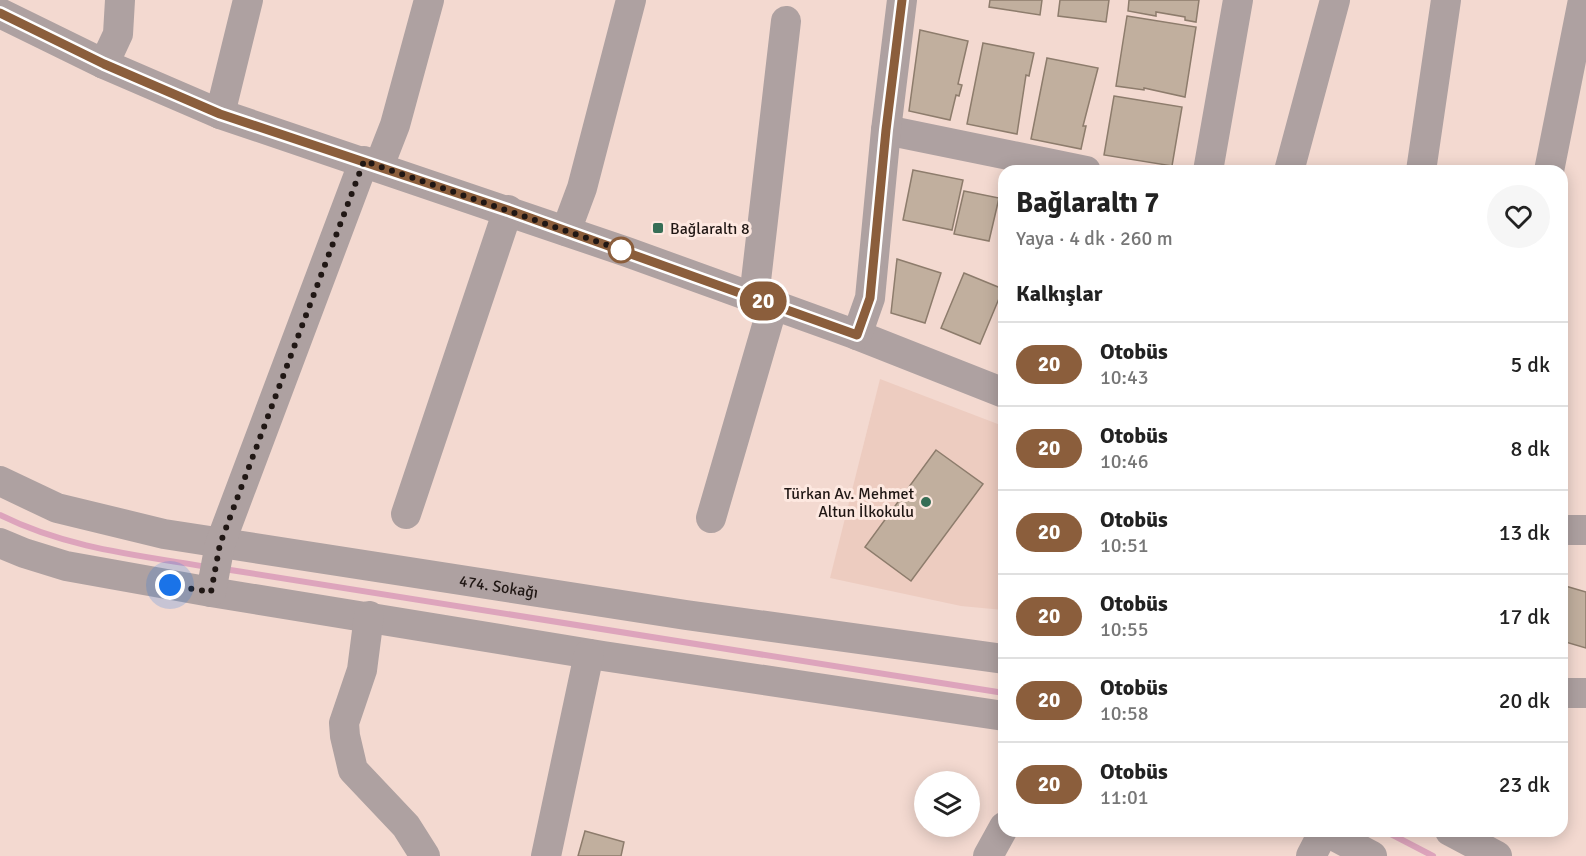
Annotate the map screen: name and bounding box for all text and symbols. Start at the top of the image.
button: heart [1487,185,1550,248]
text: Bağlaraltı 7 [1016,186,1159,220]
place label: Bağlaraltı 8 [670,219,750,239]
marker: Bağlaraltı 8 [651,221,665,235]
text: Yaya · 4 dk · 260 m [1016,226,1173,251]
unlabelled marker [608,237,634,263]
text: Kalkışlar [1016,280,1103,307]
line badge: 20 [736,282,790,320]
text: 20 [752,288,774,314]
text: Otobüs [1100,338,1168,365]
text: 20 [1038,351,1060,377]
text: 5 dk [1511,351,1550,378]
text: 10:43 [1100,365,1149,390]
text: Otobüs [1100,422,1168,449]
text: 20 [1038,435,1060,461]
text: 8 dk [1511,435,1550,462]
text: 10:46 [1100,449,1149,474]
place label: Türkan Av. Mehmet Altun İlkokulu [784,484,914,522]
marker: Türkan Av. Mehmet Altun İlkokulu [919,495,933,509]
text: Otobüs [1100,506,1168,533]
text: 20 [1038,519,1060,545]
text: 13 dk [1499,519,1550,546]
text: 10:51 [1100,533,1149,558]
your location [155,570,185,600]
street label: 474. Sokağı [458,571,540,603]
text: Otobüs [1100,590,1168,617]
text: 20 [1038,603,1060,629]
text: 17 dk [1499,603,1550,630]
text: 10:55 [1100,617,1149,642]
text: Otobüs [1100,674,1168,701]
text: 20 [1038,687,1060,713]
text: 20 dk [1499,687,1550,714]
text: 10:58 [1100,701,1149,726]
text: Otobüs [1100,758,1168,785]
map controls [914,771,980,837]
button: layers [914,771,980,837]
text: 20 [1038,771,1060,797]
text: 23 dk [1499,771,1550,798]
text: 11:01 [1100,785,1149,810]

